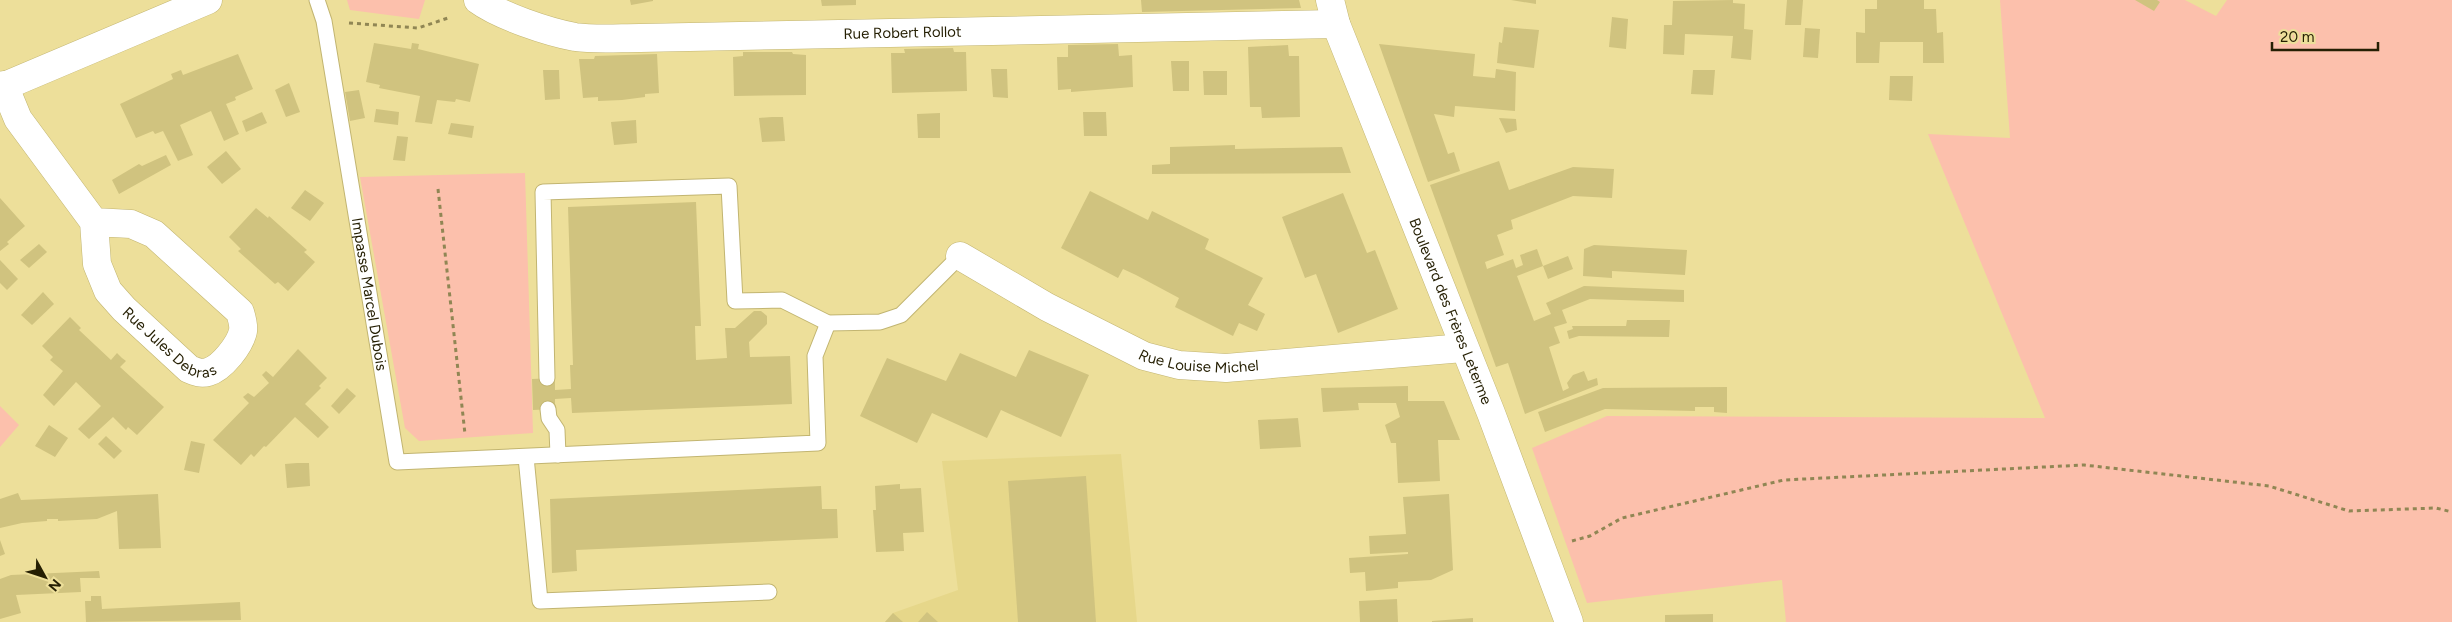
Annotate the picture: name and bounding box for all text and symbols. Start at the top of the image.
scale bar [2272,20,2378,52]
street label: Rue Robert Rollot [843,23,962,43]
text: 20 m [2280,28,2314,46]
street label: Boulevard des Frères Leterme [1405,215,1496,407]
street label: Impasse Marcel Dubois [348,216,391,372]
street label: Rue Jules Debras [119,303,220,382]
street label: Rue Louise Michel [1135,346,1259,377]
north arrow [20,552,70,602]
text: N [45,575,65,595]

